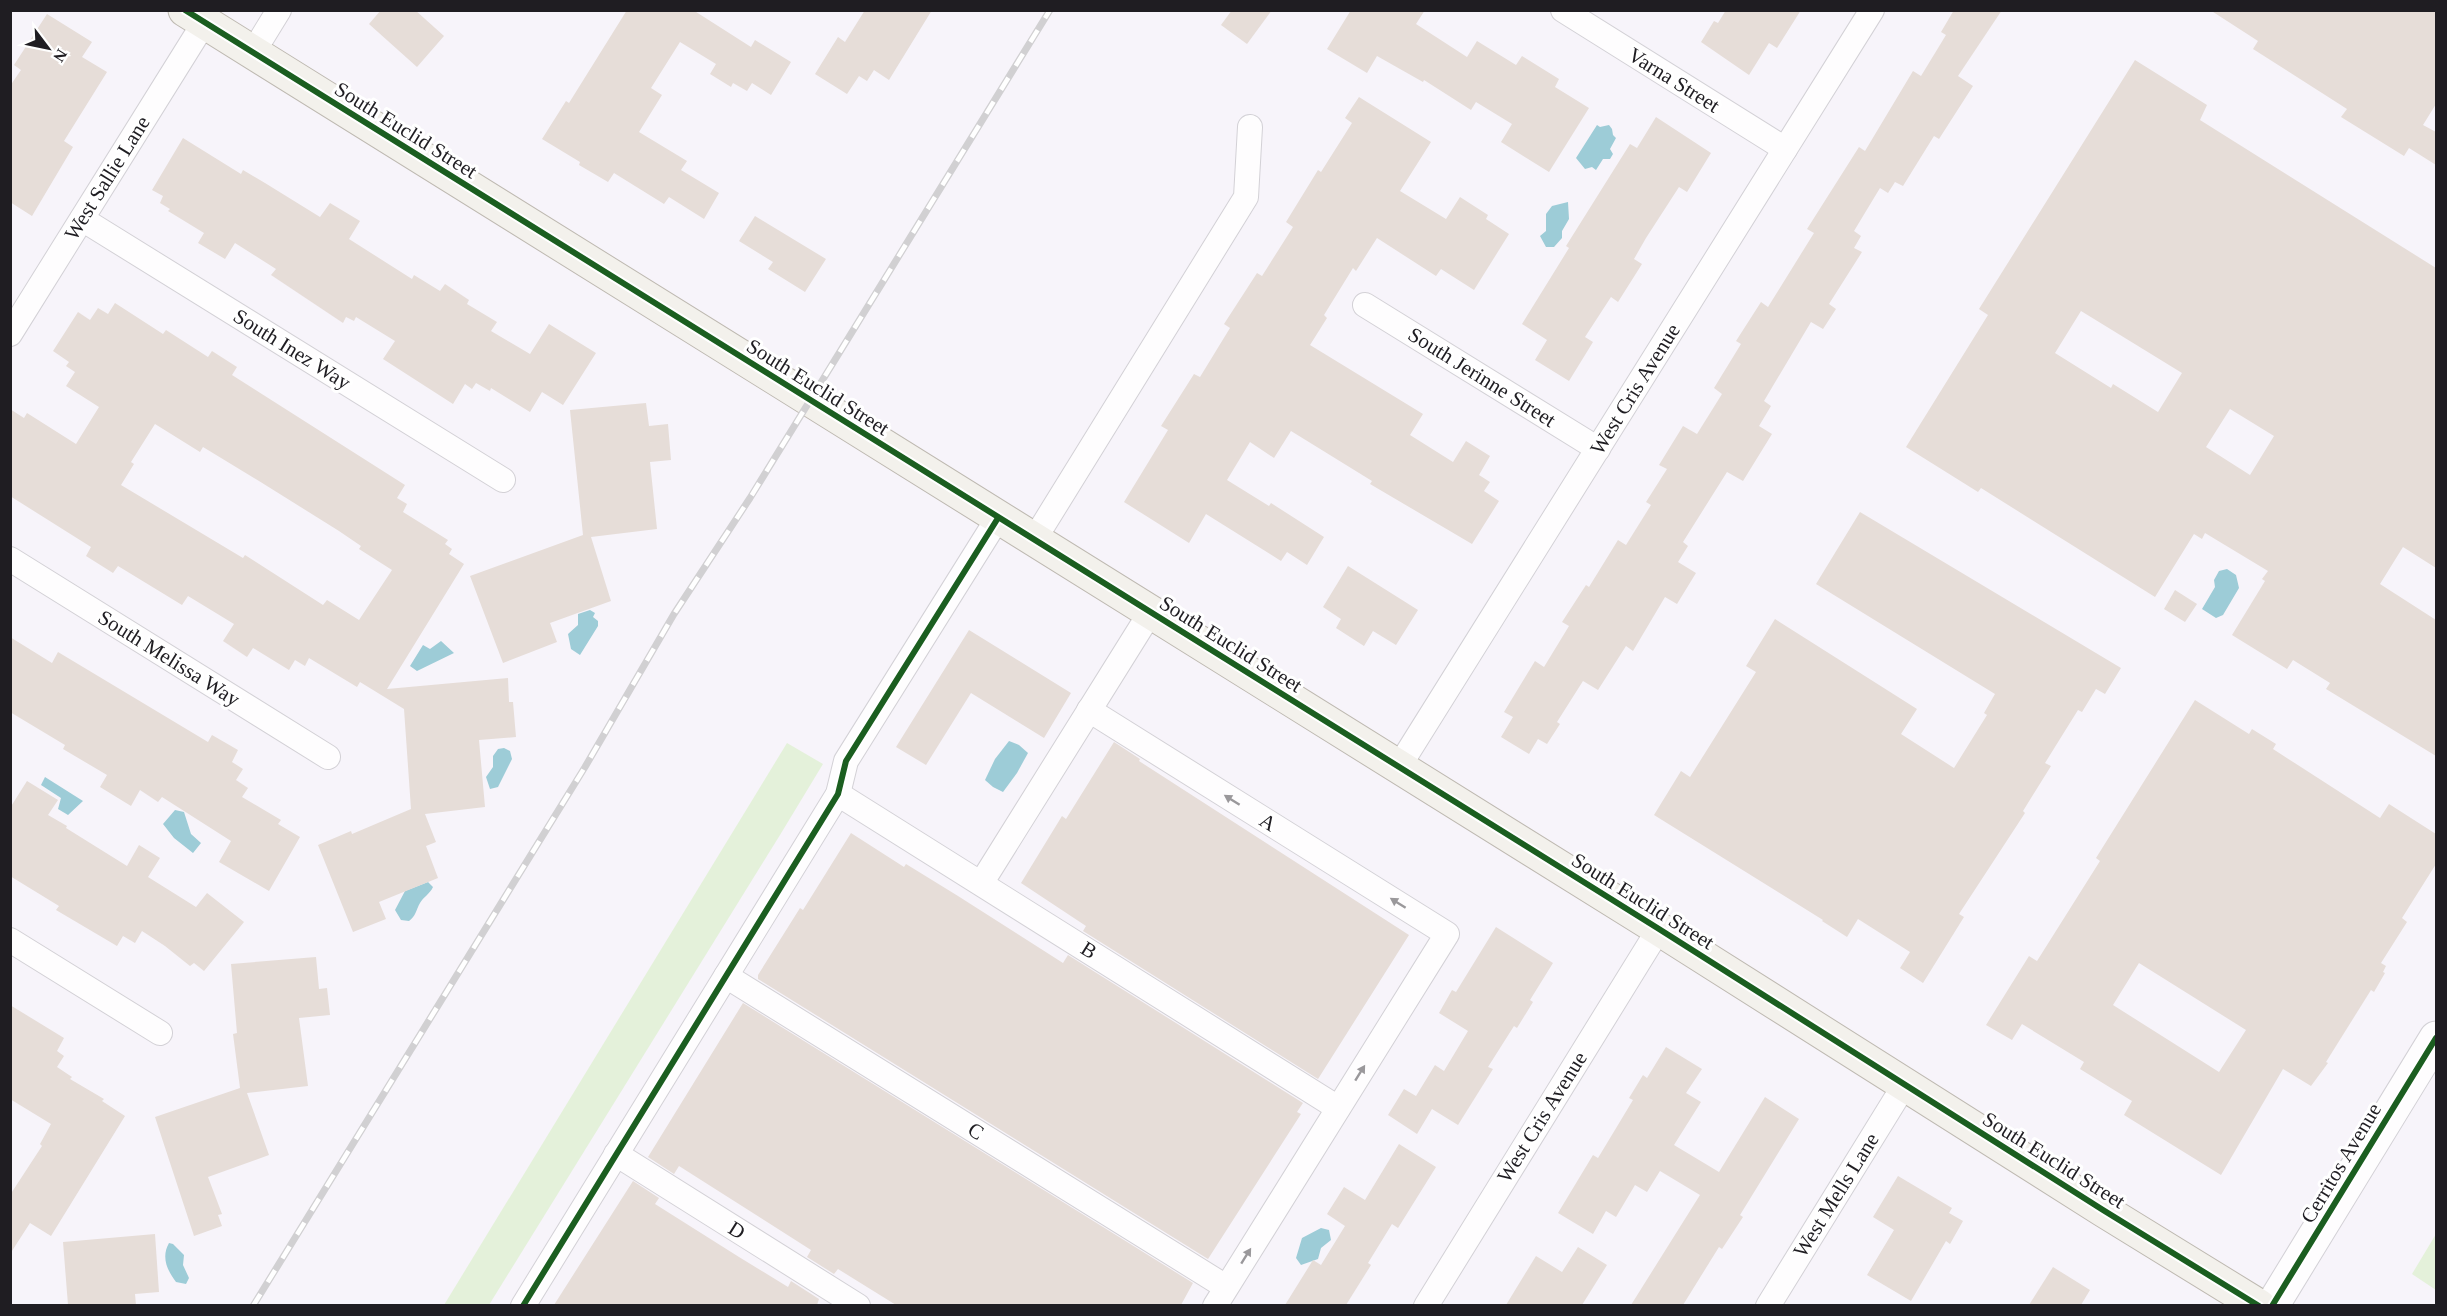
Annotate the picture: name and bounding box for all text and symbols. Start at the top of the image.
north arrow [18,18,78,78]
street label: Varna Street [1624,42,1724,118]
text: N [50,46,71,65]
street label: South Euclid Street [330,77,482,184]
street label: West Sallie Lane [59,112,155,244]
street label: South Inez Way [229,304,355,395]
street label: West Cris Avenue [1585,319,1685,459]
street label: South Jerinne Street [1404,322,1560,432]
street label: South Euclid Street [742,334,894,441]
street label: South Euclid Street [1155,591,1307,698]
street label: South Melissa Way [94,605,245,711]
one-way arrow [1224,794,1240,805]
street label: A [1255,808,1281,837]
street label: South Euclid Street [1567,848,1719,955]
one-way arrow [1390,898,1406,909]
street label: B [1077,936,1101,964]
street label: West Cris Avenue [1492,1047,1592,1187]
one-way arrow [1355,1065,1366,1081]
street label: Cerritos Avenue [2296,1099,2386,1227]
street label: South Euclid Street [1978,1107,2130,1214]
street label: C [964,1117,988,1145]
street label: West Mells Lane [1788,1129,1884,1261]
street label: D [724,1216,750,1244]
one-way arrow [1240,1248,1251,1264]

